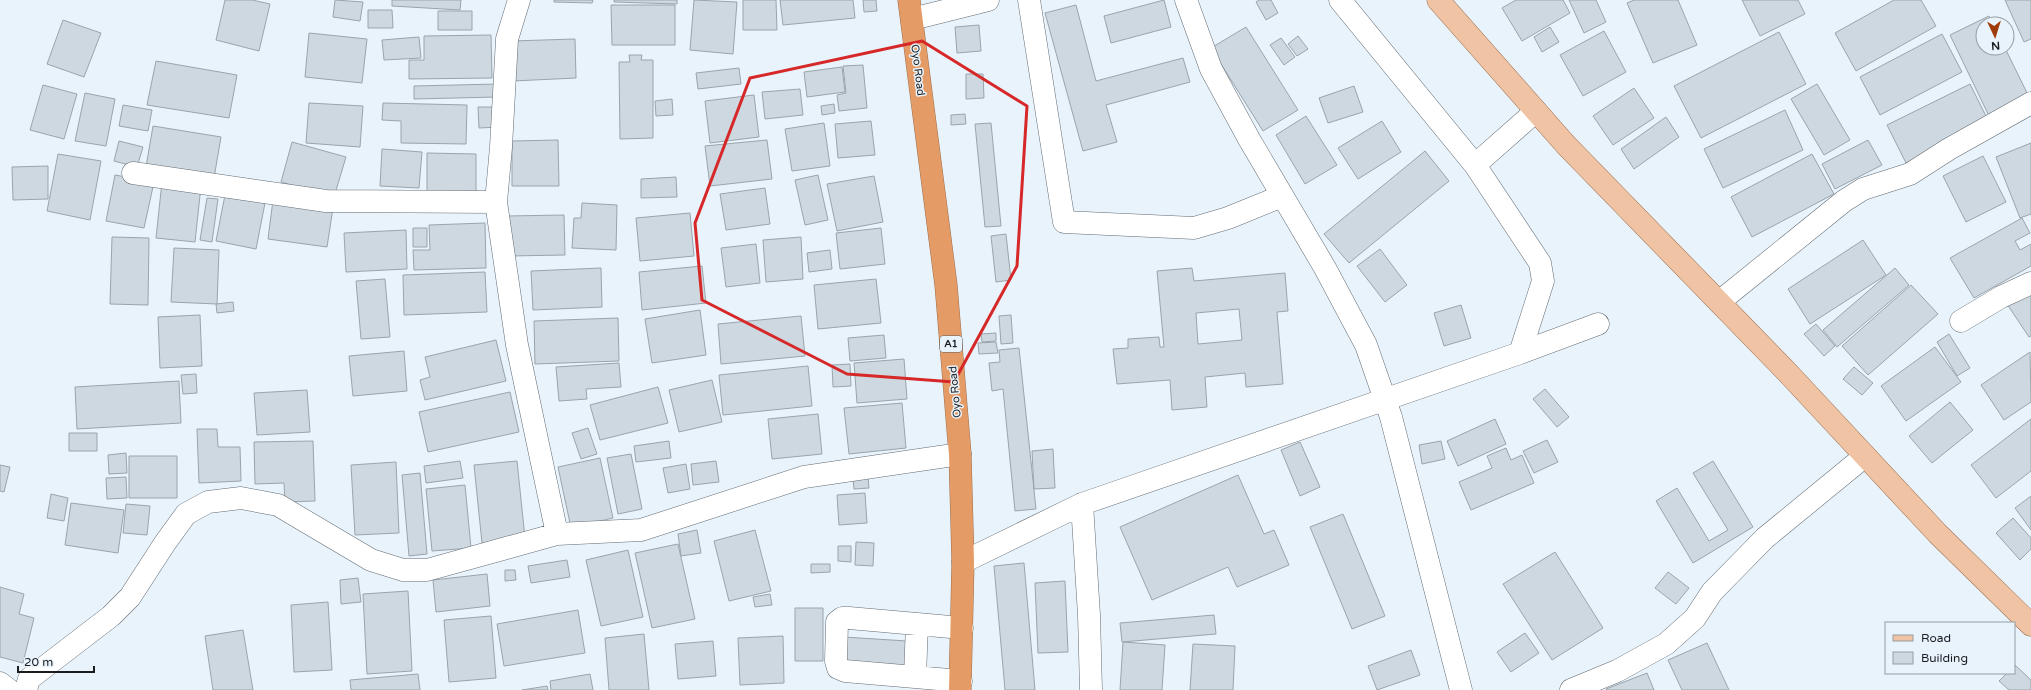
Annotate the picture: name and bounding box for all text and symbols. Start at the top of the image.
north arrow [1975,16,2015,56]
text: N [1991,39,2001,52]
street label: Oyo Road [908,43,928,97]
road number: A1 [940,336,962,352]
street label: Oyo Road [946,365,964,418]
legend [1885,622,2015,674]
text: Road [1921,631,1951,645]
scale bar [18,648,94,674]
text: Building [1921,651,1968,665]
text: 20 m [24,655,53,669]

